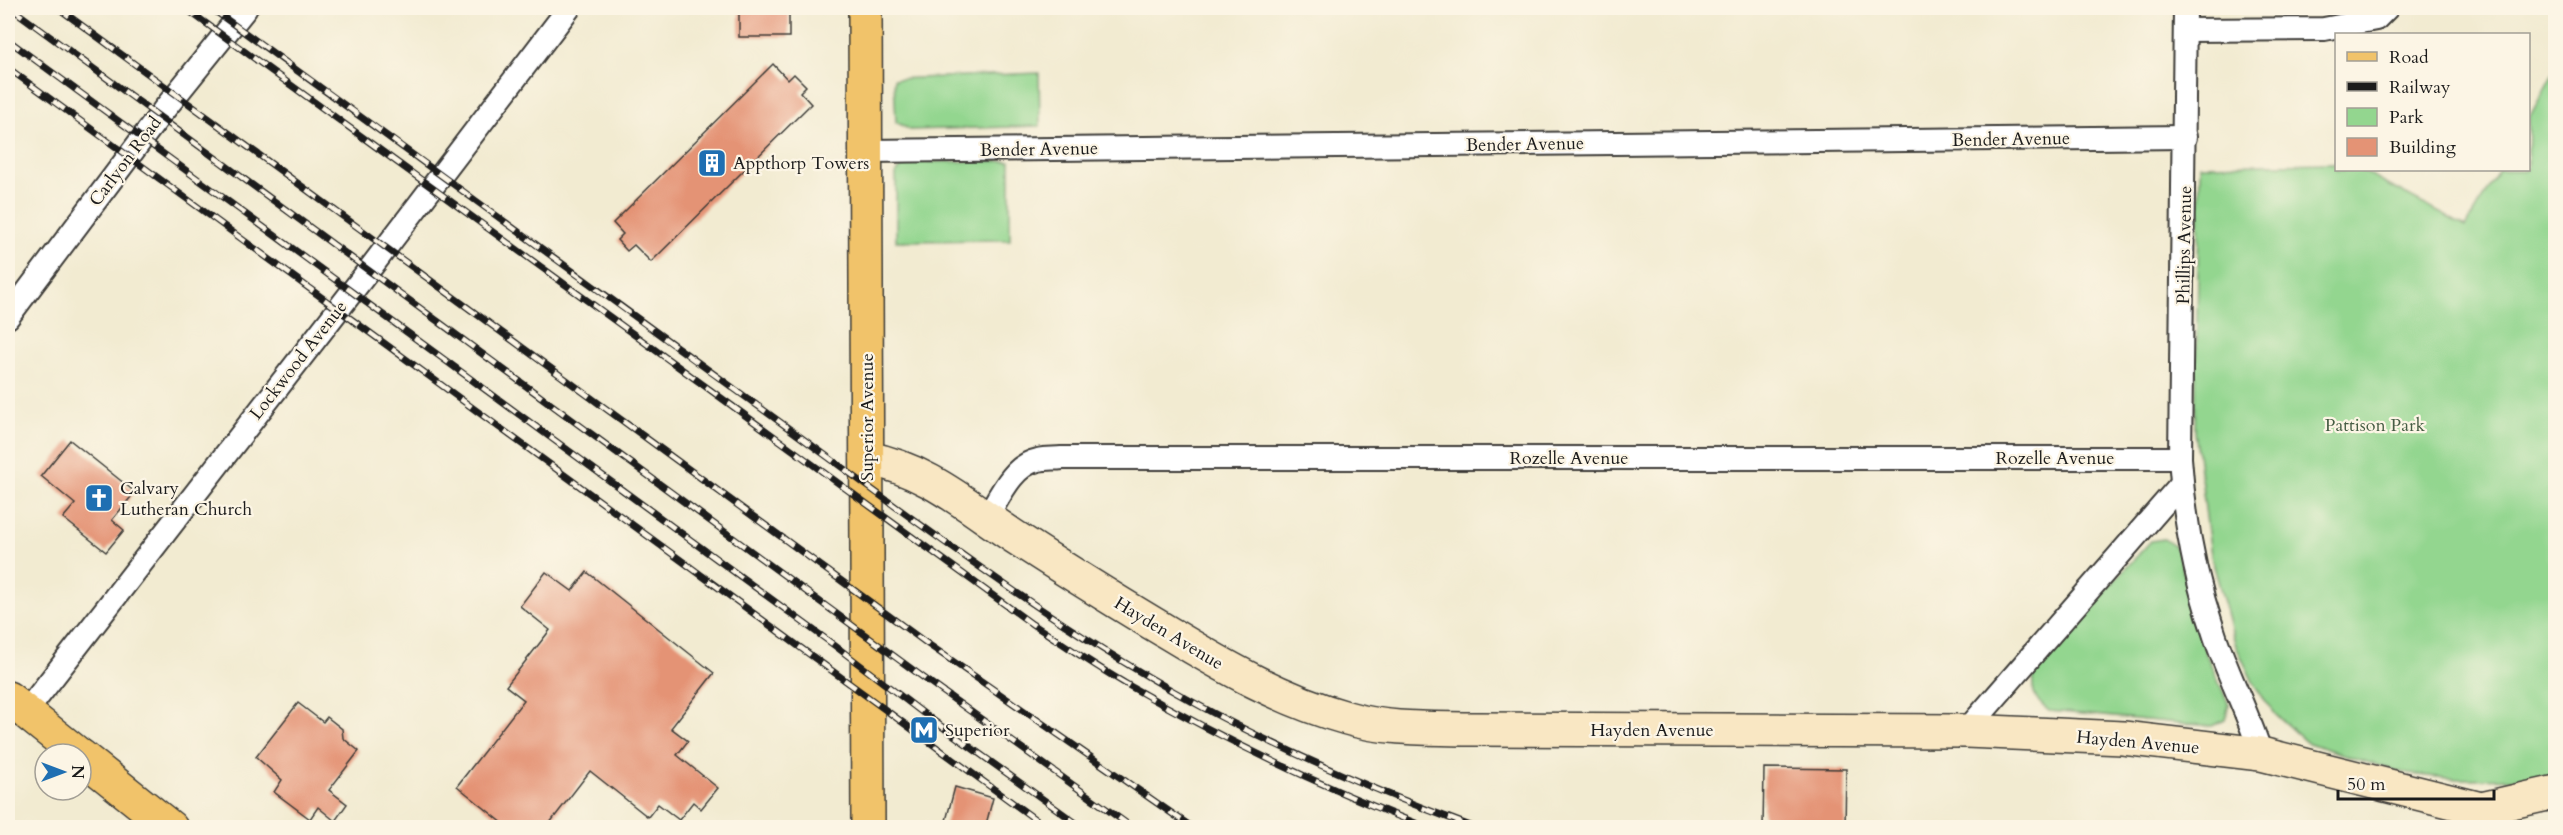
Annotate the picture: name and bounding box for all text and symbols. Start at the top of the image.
legend [2335,33,2530,171]
text: Road [2389,45,2429,70]
text: Railway [2389,75,2451,100]
text: Park [2389,105,2424,130]
street label: Carlyon Road [83,111,168,211]
street label: Bender Avenue [1952,126,2070,153]
street label: Bender Avenue [1466,131,1584,158]
text: Building [2389,135,2457,160]
street label: Bender Avenue [980,136,1098,163]
building icon: Appthorp Towers [696,147,728,179]
place label: Appthorp Towers [733,151,869,176]
street label: Phillips Avenue [2171,185,2198,305]
street label: Lockwood Avenue [244,295,353,425]
street label: Superior Avenue [855,353,880,481]
park label: Pattison Park [2325,413,2426,438]
street label: Rozelle Avenue [1510,446,1628,471]
street label: Rozelle Avenue [1996,446,2114,471]
place label: Calvary Lutheran Church [120,476,252,522]
church icon: Calvary Lutheran Church [83,482,115,514]
street label: Hayden Avenue [1109,591,1228,676]
metro station icon: Superior [908,714,940,746]
place label: Superior [945,718,1010,743]
street label: Hayden Avenue [1590,718,1714,743]
street label: Hayden Avenue [2075,725,2201,760]
north arrow [33,742,93,802]
scale bar [2338,763,2494,801]
text: N [66,765,88,779]
text: 50 m [2347,772,2386,797]

